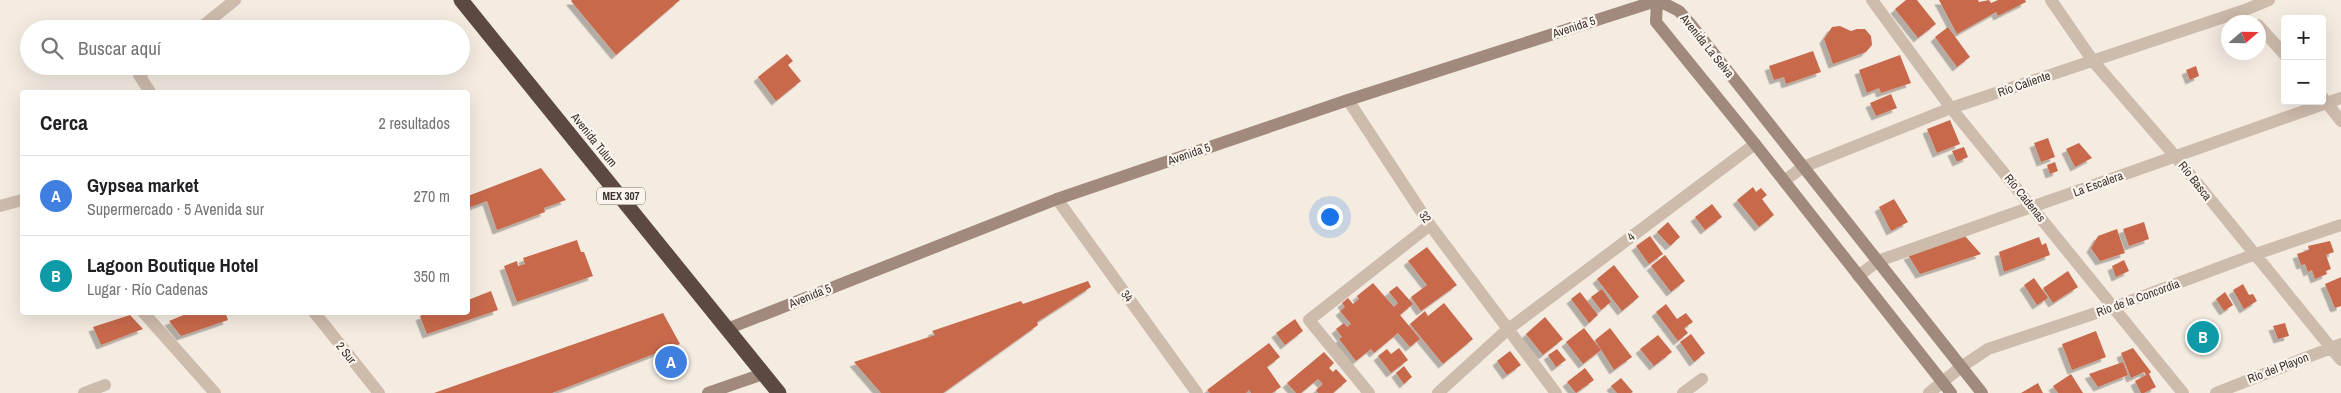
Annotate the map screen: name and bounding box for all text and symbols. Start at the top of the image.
street label: Avenida La Selva [1676,10,1738,81]
street label: Avenida 5 [1550,12,1598,42]
north arrow [2221,15,2266,60]
map controls [2281,15,2326,105]
button: + [2281,15,2326,60]
search box [20,20,470,75]
icon: search [38,34,66,62]
text: Buscar aquí [78,35,161,61]
button: − [2281,60,2326,105]
street label: Río Caliente [1996,68,2052,100]
text: Cerca [40,108,88,137]
street label: Avenida Tulum [567,109,621,170]
text: 2 resultados [379,112,450,134]
street label: Avenida 5 [1165,139,1213,169]
street label: Río Basca [2175,158,2216,204]
street label: La Escalera [2071,167,2126,200]
street label: Río Cadenas [2001,171,2049,225]
text: Gypsea market [87,172,199,198]
text: A [51,185,61,207]
text: 270 m [414,185,450,207]
road number: MEX 307 [597,188,645,205]
text: Supermercado · 5 Avenida sur [87,198,264,220]
your location [1317,204,1343,230]
street label: 32 [1415,208,1435,226]
street label: 4 [1624,229,1638,245]
text: Lagoon Boutique Hotel [87,252,258,278]
text: B [51,265,61,287]
text: 350 m [414,265,450,287]
street label: Rio de la Concordia [2094,275,2182,320]
text: Lugar · Río Cadenas [87,278,208,300]
street label: Avenida 5 [786,280,834,312]
street label: 34 [1117,287,1137,306]
pin: B [2187,318,2219,356]
street label: 2 Sur [332,339,360,368]
pin: A [655,343,687,381]
street label: Río del Playon [2245,349,2311,387]

